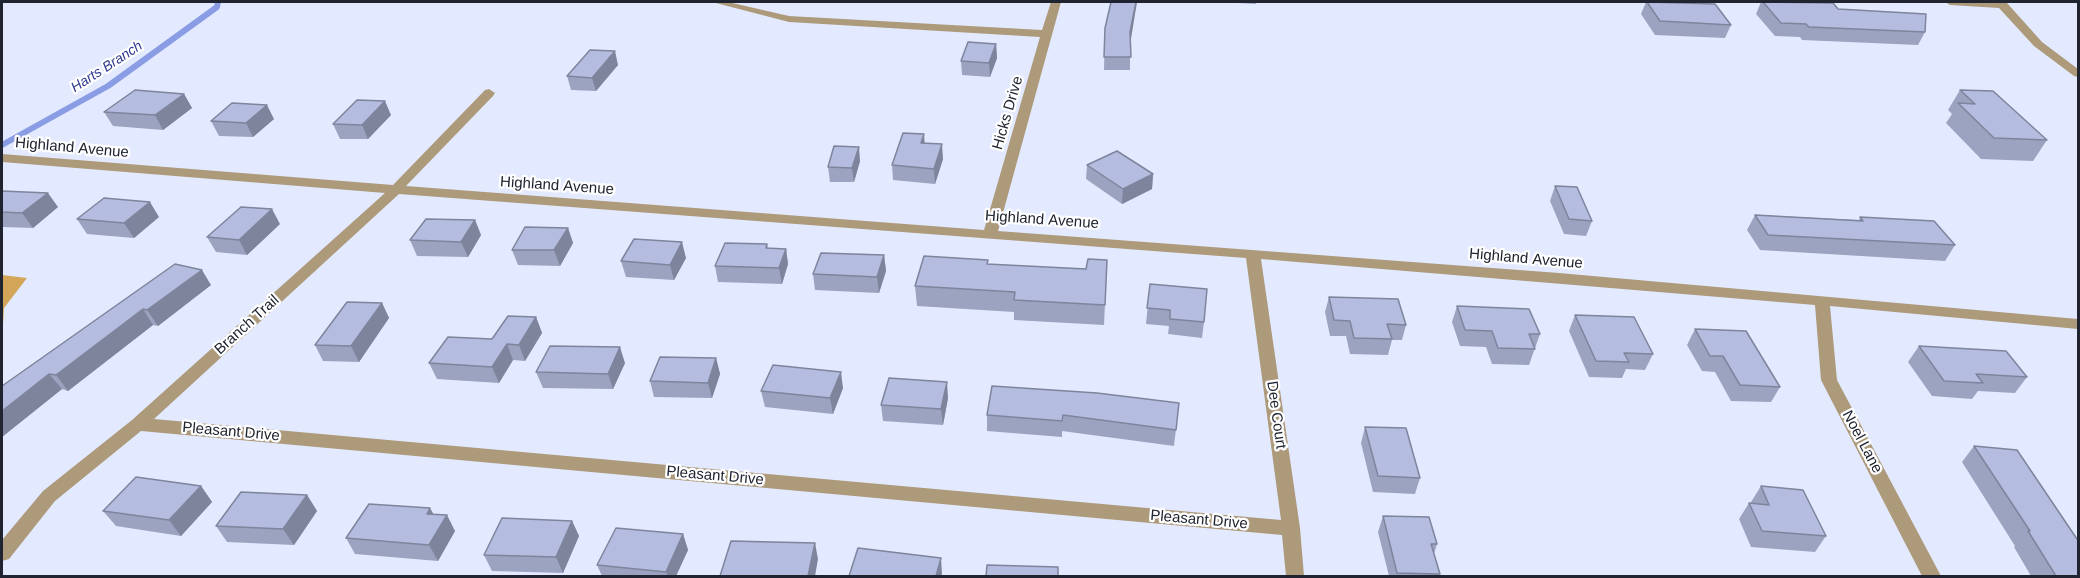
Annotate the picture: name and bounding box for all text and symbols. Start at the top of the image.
water label: Harts Branch [68,38,146,96]
street label: Hicks Drive [989,74,1027,152]
street label: Highland Avenue [14,134,130,162]
street label: Highland Avenue [500,173,614,199]
street label: Highland Avenue [985,207,1099,233]
street label: Highland Avenue [1468,245,1584,273]
street label: Branch Trail [211,291,283,359]
street label: Dee Court [1262,380,1290,450]
street label: Noel Lane [1838,408,1886,476]
street label: Pleasant Drive [182,419,280,445]
street label: Pleasant Drive [666,463,764,489]
street label: Pleasant Drive [1150,507,1248,533]

